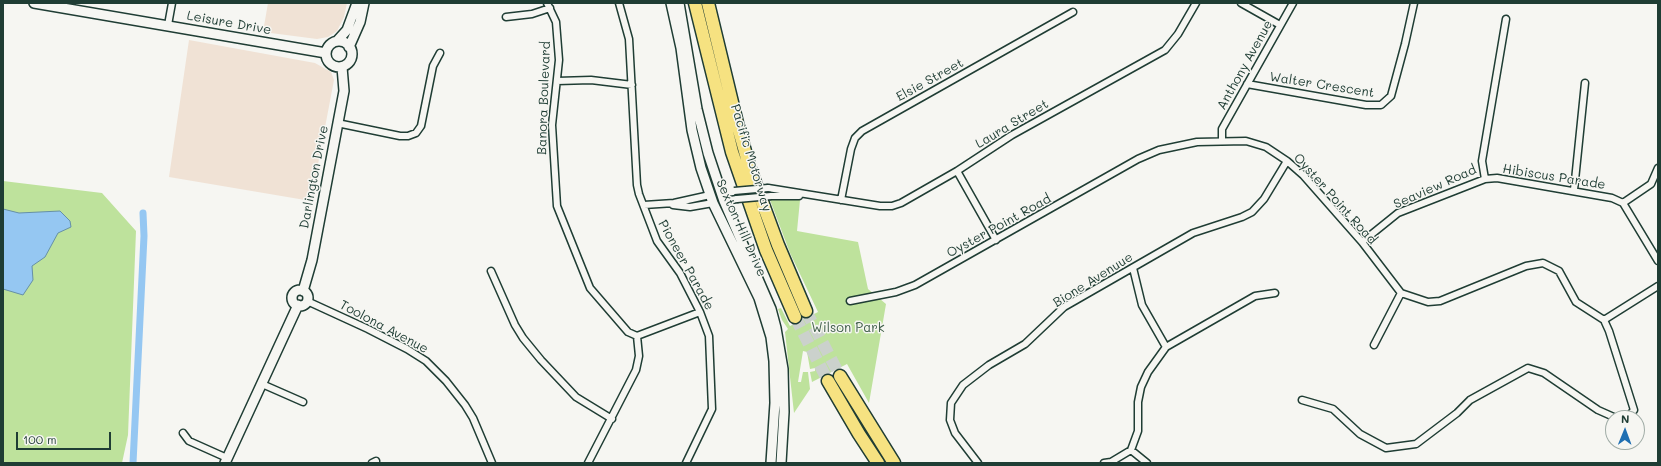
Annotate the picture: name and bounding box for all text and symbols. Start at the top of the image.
street label: Leisure Drive [186,8,272,38]
street label: Anthony Avenue [1214,17,1276,113]
street label: Banora Boulevard [534,41,554,155]
street label: Elsie Street [894,55,966,105]
street label: Walter Crescent [1268,69,1376,101]
street label: Laura Street [973,96,1051,152]
street label: Pacific Motorway [727,102,775,214]
street label: Darlington Drive [296,124,332,230]
street label: Oyster Point Road [1290,150,1380,248]
street label: Hibiscus Parade [1501,161,1607,193]
street label: Seaview Road [1391,162,1479,212]
street label: Sexton Hill Drive [713,177,769,279]
street label: Oyster Point Road [944,191,1054,261]
street label: Pioneer Parade [655,217,717,313]
street label: Bione Avenuue [1050,249,1136,311]
street label: Toolona Avenue [337,297,431,357]
park label: Wilson Park [811,320,885,336]
north arrow [1605,410,1645,450]
text: N [1621,411,1630,426]
scale bar [18,424,113,450]
text: 100 m [23,431,57,447]

